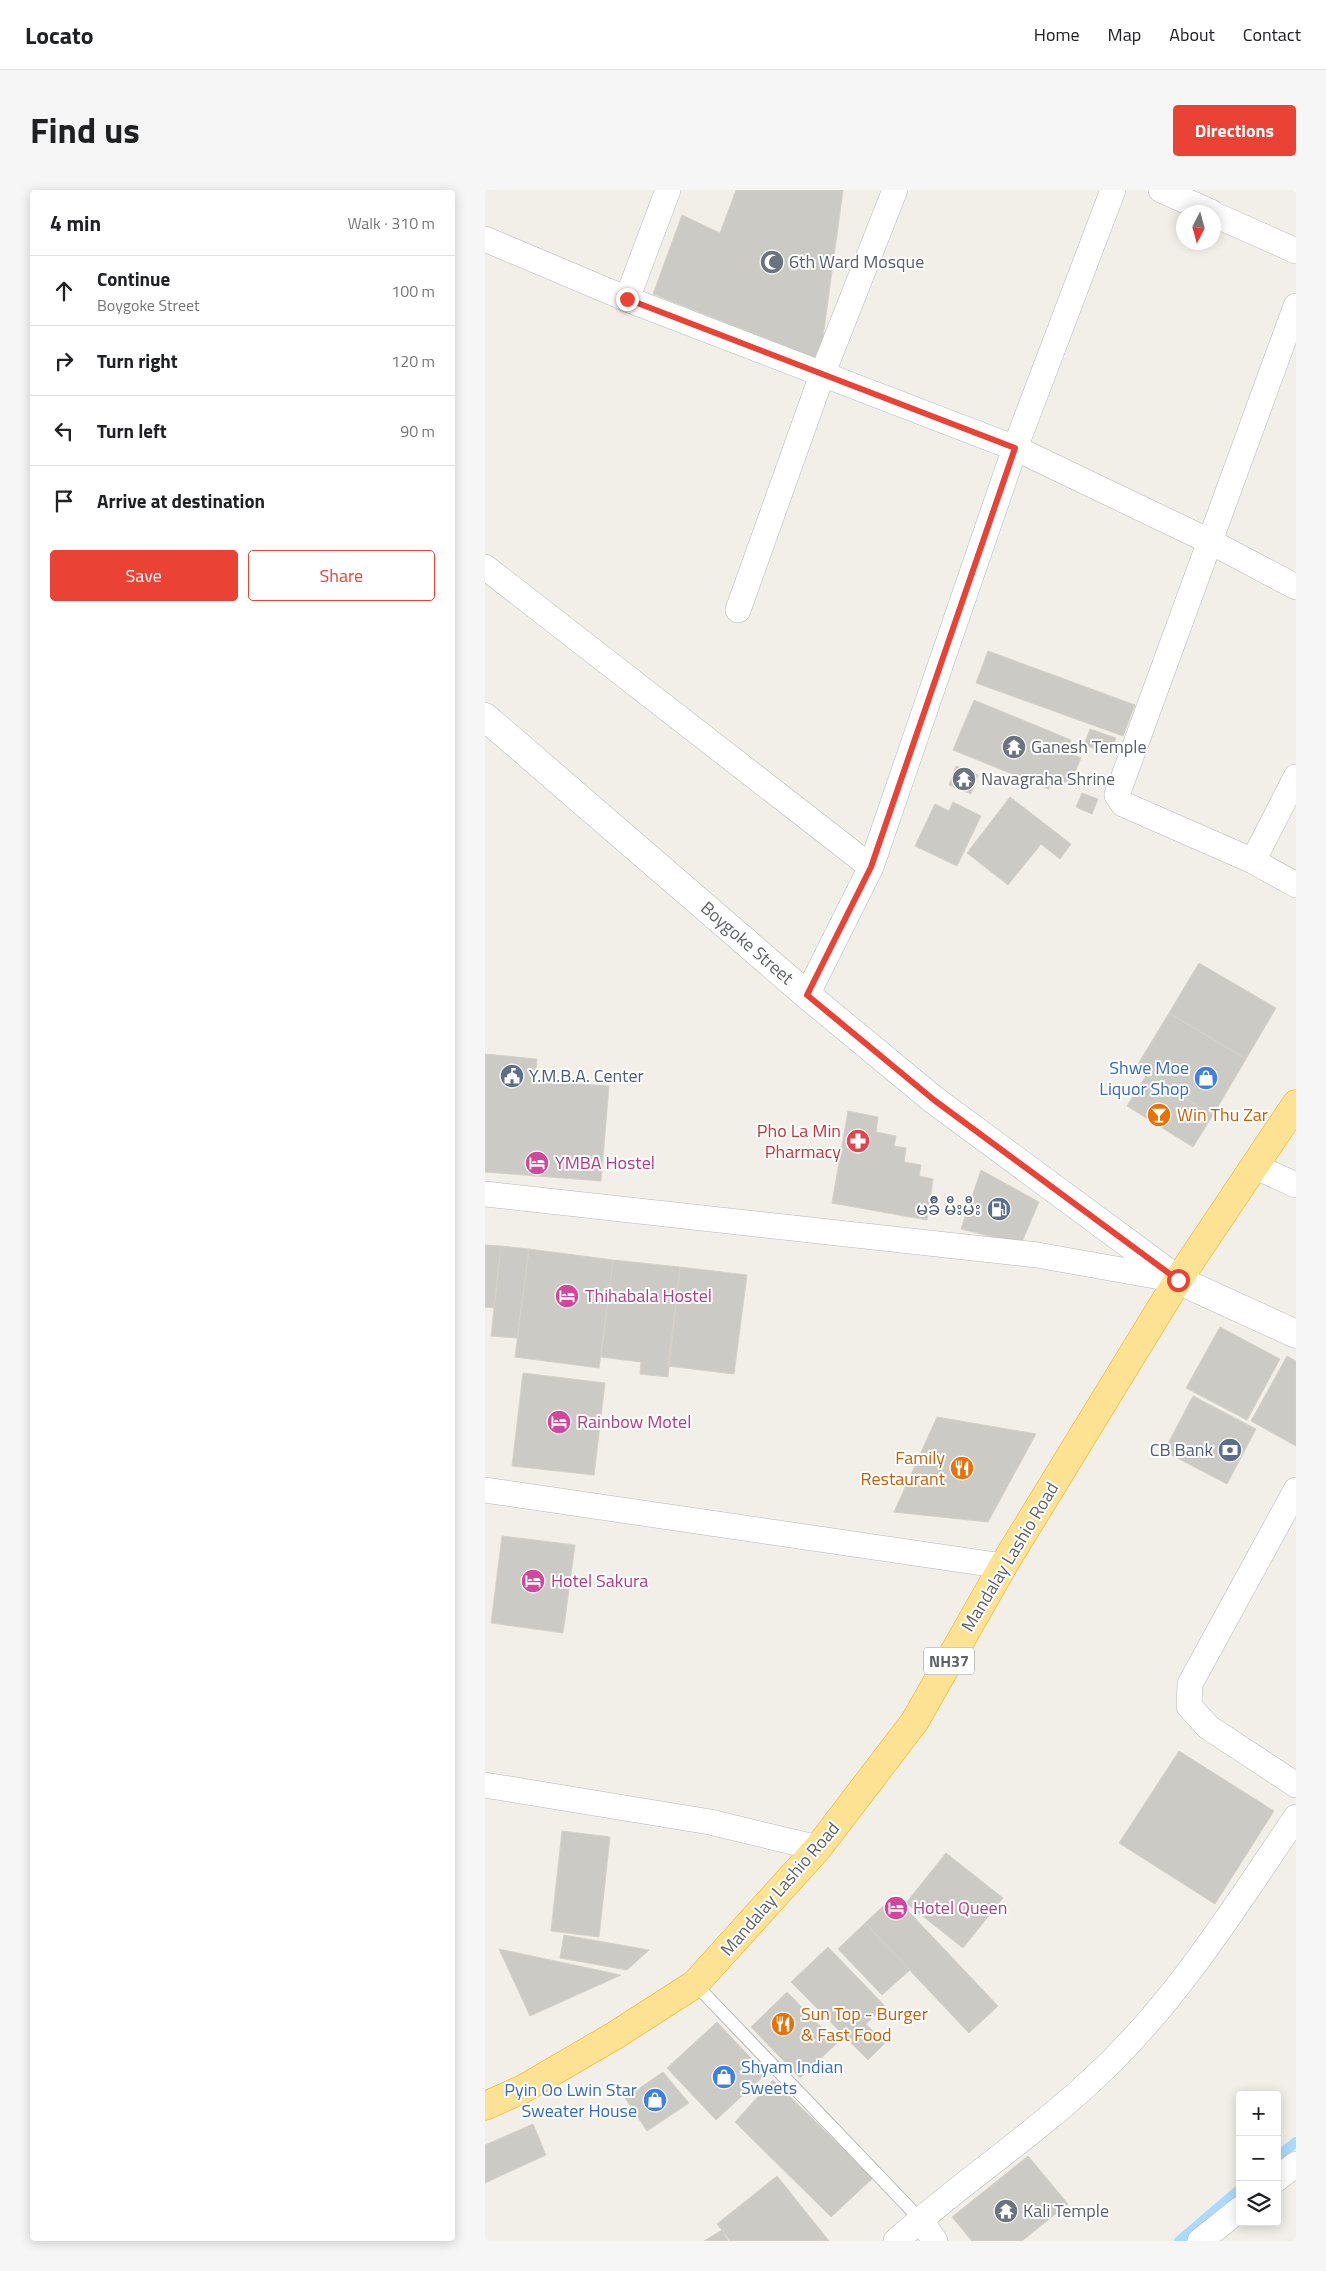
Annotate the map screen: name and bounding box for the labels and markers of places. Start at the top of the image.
place label: 6th Ward Mosque [789,248,924,275]
mosque icon: 6th Ward Mosque [759,249,785,275]
place label: Ganesh Temple [1031,733,1147,760]
temple icon: Ganesh Temple [1001,734,1027,760]
place label: Navagraha Shrine [981,765,1115,792]
temple icon: Navagraha Shrine [951,766,977,792]
place label: Shwe Moe Liquor Shop [1099,1054,1189,1102]
place label: Y.M.B.A. Center [529,1062,644,1089]
public building icon: Y.M.B.A. Center [499,1063,525,1089]
shop icon: Shwe Moe Liquor Shop [1193,1065,1219,1091]
place label: Win Thu Zar [1177,1101,1268,1128]
bar icon: Win Thu Zar [1146,1102,1172,1128]
place label: Pho La Min Pharmacy [757,1117,841,1165]
pharmacy icon: Pho La Min Pharmacy [845,1128,871,1154]
place label: YMBA Hostel [555,1149,655,1176]
hotel icon: YMBA Hostel [524,1150,550,1176]
place label: မခ်ဳိ မီးမီး [916,1195,981,1222]
fuel station icon: မခ်ဳိ မီးမီး [986,1196,1012,1222]
place label: Thihabala Hostel [585,1282,712,1309]
hotel icon: Thihabala Hostel [554,1283,580,1309]
place label: Rainbow Motel [577,1408,691,1435]
hotel icon: Rainbow Motel [546,1409,572,1435]
place label: CB Bank [1150,1436,1213,1463]
bank icon: CB Bank [1217,1437,1243,1463]
place label: Family Restaurant [861,1444,946,1492]
restaurant icon: Family Restaurant [949,1455,975,1481]
place label: Hotel Sakura [551,1567,648,1594]
hotel icon: Hotel Sakura [520,1568,546,1594]
place label: Hotel Queen [913,1894,1007,1921]
hotel icon: Hotel Queen [883,1895,909,1921]
place label: Sun Top - Burger & Fast Food [801,2000,928,2048]
restaurant icon: Sun Top - Burger & Fast Food [770,2011,796,2037]
place label: Shyam Indian Sweets [741,2053,843,2101]
shop icon: Shyam Indian Sweets [711,2064,737,2090]
place label: Pyin Oo Lwin Star Sweater House [504,2076,637,2124]
shop icon: Pyin Oo Lwin Star Sweater House [642,2087,668,2113]
place label: Kali Temple [1023,2197,1109,2224]
temple icon: Kali Temple [993,2198,1019,2224]

